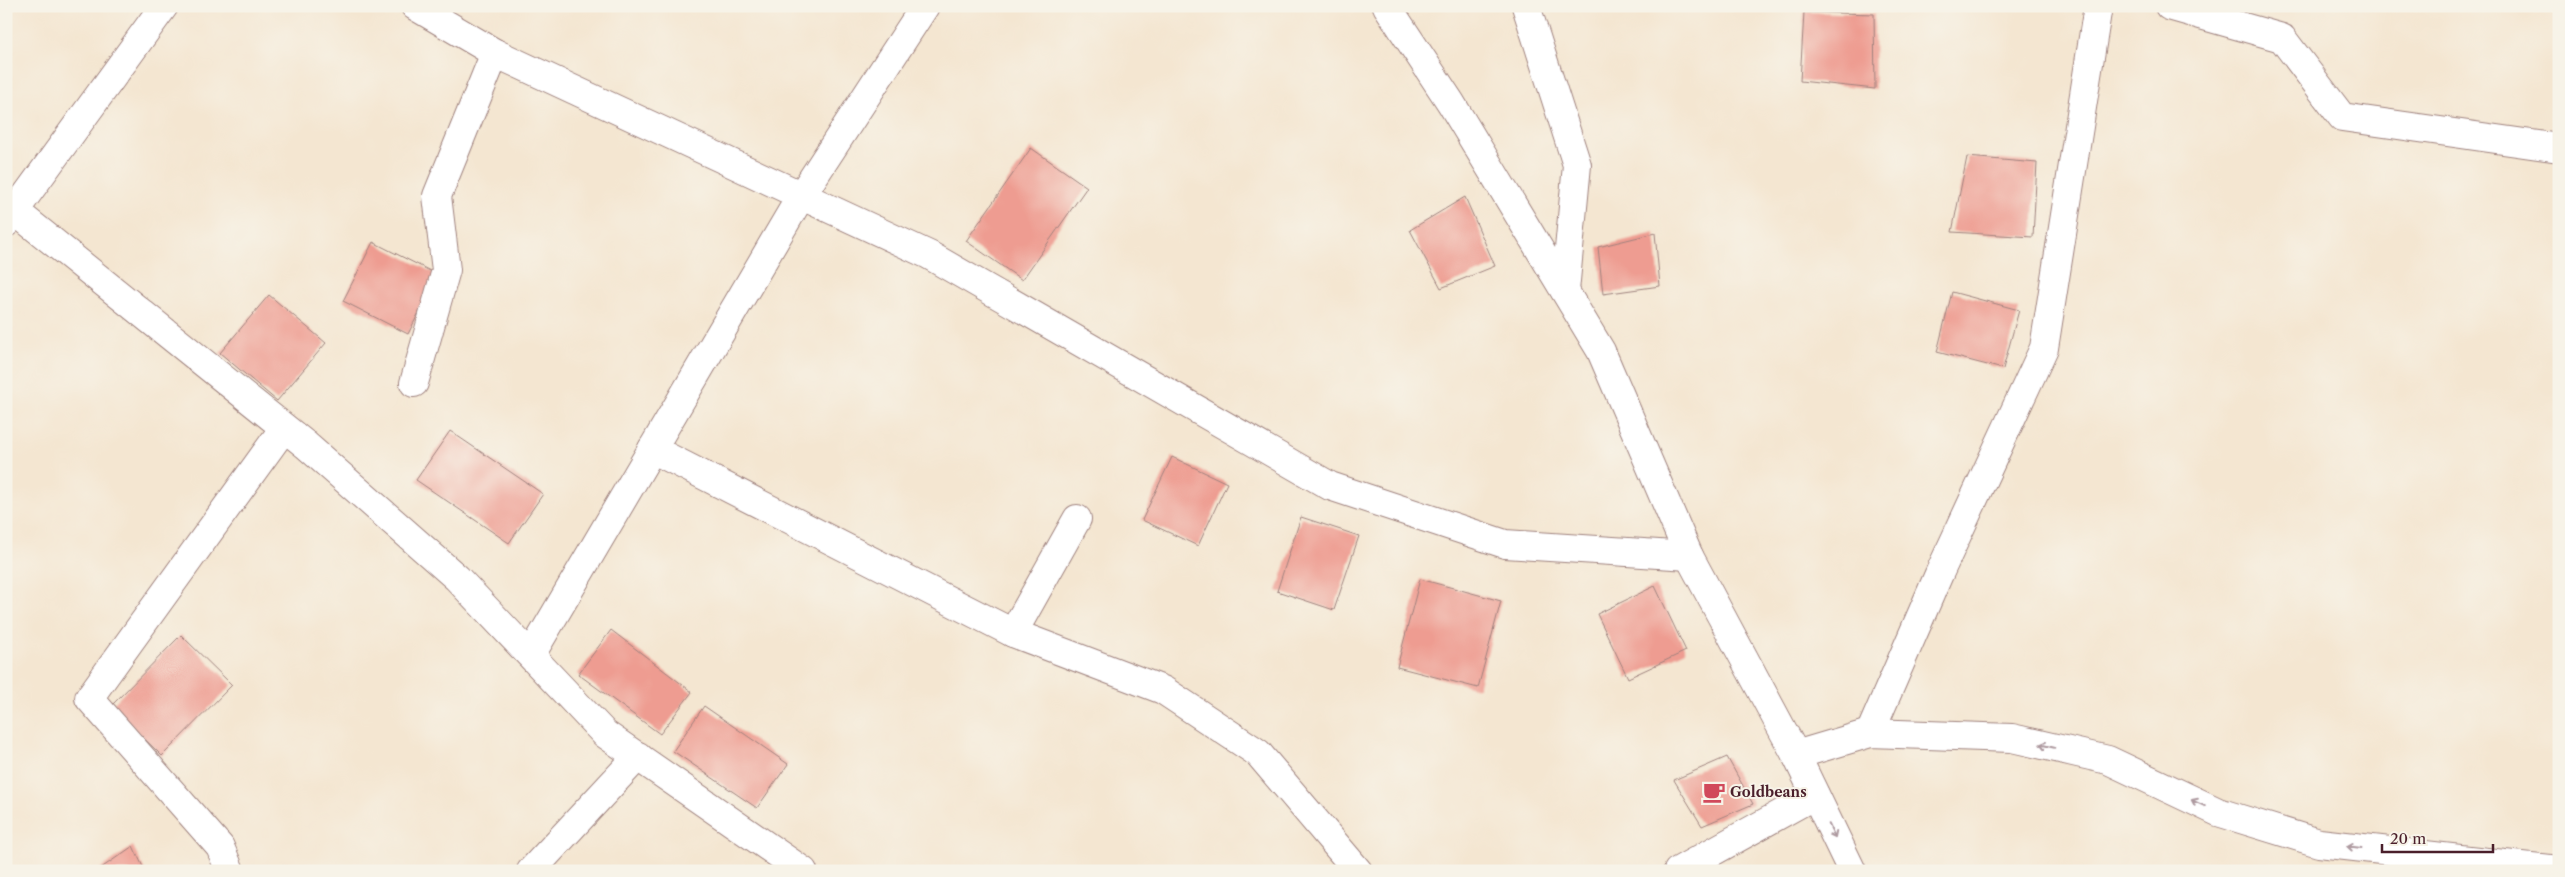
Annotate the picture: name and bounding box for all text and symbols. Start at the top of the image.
one-way arrow [2039,741,2055,750]
cafe icon: Goldbeans [1701,779,1727,805]
place label: Goldbeans [1730,783,1807,801]
one-way arrow [2191,797,2206,807]
scale bar [2382,822,2494,854]
one-way arrow [1828,823,1837,838]
text: 20 m [2390,829,2426,848]
one-way arrow [2346,842,2362,852]

